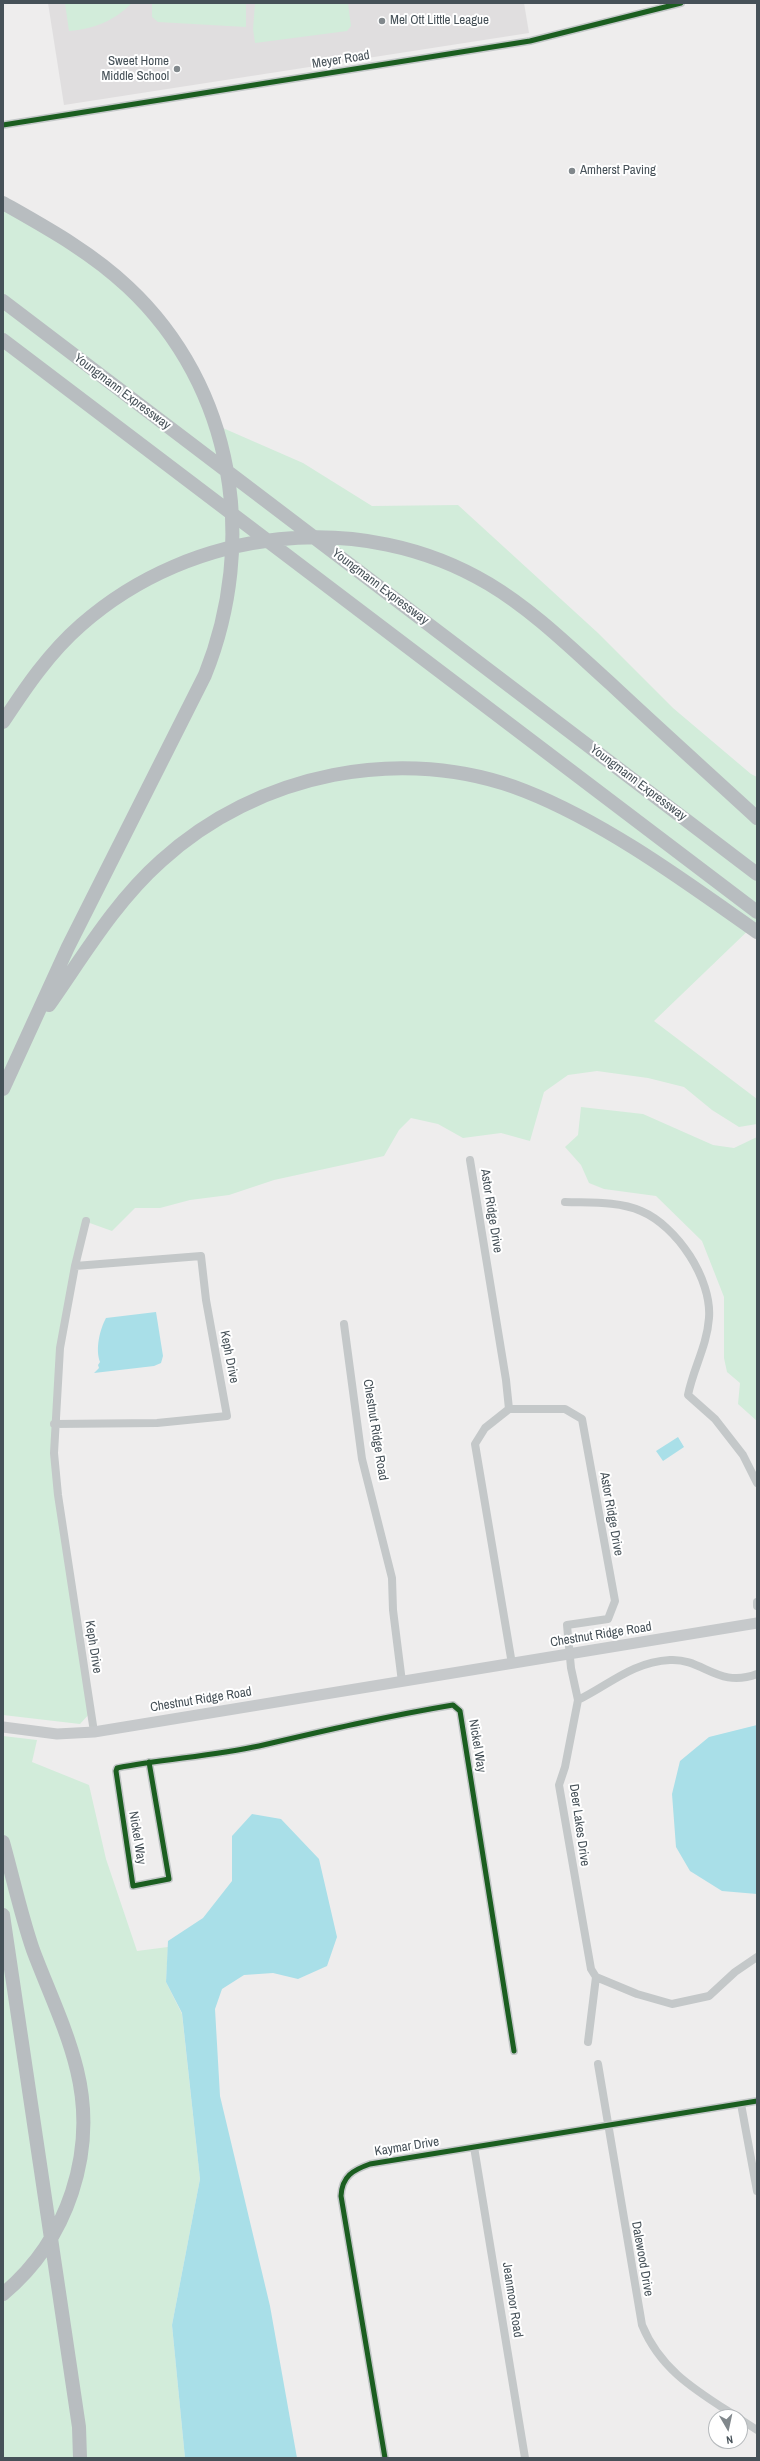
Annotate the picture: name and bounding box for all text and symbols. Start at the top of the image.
place label: Mel Ott Little League [390,13,489,29]
marker: Mel Ott Little League [377,16,387,26]
street label: Meyer Road [311,48,371,72]
place label: Sweet Home Middle School [101,54,169,85]
marker: Sweet Home Middle School [172,64,182,74]
place label: Amherst Paving [580,163,656,179]
marker: Amherst Paving [567,166,577,176]
street label: Youngmann Expressway [71,351,173,433]
street label: Youngmann Expressway [329,546,431,628]
street label: Youngmann Expressway [587,742,689,824]
street label: Astor Ridge Drive [477,1168,505,1254]
street label: Keph Drive [216,1329,242,1385]
street label: Chestnut Ridge Road [359,1378,391,1482]
street label: Astor Ridge Drive [596,1471,626,1557]
street label: Keph Drive [81,1619,105,1675]
street label: Chestnut Ridge Road [549,1619,653,1651]
street label: Chestnut Ridge Road [149,1684,253,1716]
street label: Nickel Way [465,1718,489,1774]
street label: Deer Lakes Drive [566,1783,592,1867]
street label: Nickel Way [125,1810,149,1866]
street label: Kaymar Drive [374,2134,440,2160]
street label: Dalewood Drive [628,2220,656,2298]
street label: Jeanmoor Road [498,2261,526,2339]
north arrow [708,2409,748,2449]
text: N [725,2432,734,2447]

